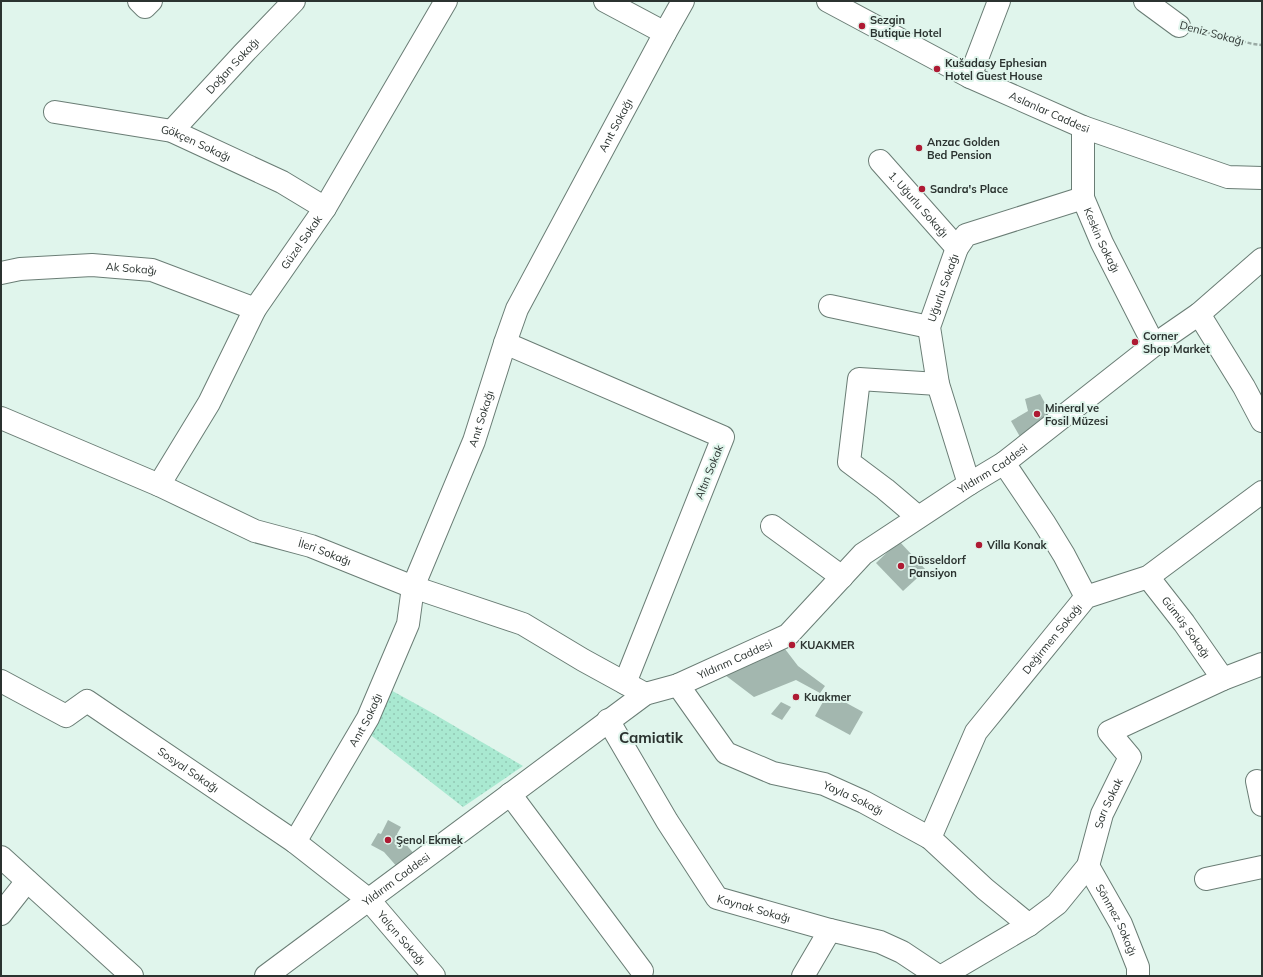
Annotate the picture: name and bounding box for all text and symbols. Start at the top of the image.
place label: Sezgin Butique Hotel [870,13,942,40]
street label: Deniz Sokağı [1178,18,1246,48]
marker: Sezgin Butique Hotel [857,21,867,31]
street label: Doğan Sokağı [203,35,262,97]
place label: Kušadasy Ephesian Hotel Guest House [945,56,1047,83]
marker: Kušadasy Ephesian Hotel Guest House [932,64,942,74]
street label: Aslanlar Caddesi [1007,88,1092,136]
street label: Anıt Sokağı [596,96,636,154]
street label: Gökçen Sokağı [160,122,233,164]
place label: Anzac Golden Bed Pension [927,135,1000,162]
marker: Anzac Golden Bed Pension [914,143,924,153]
street label: 1. Uğurlu Sokağı [886,169,951,240]
place label: Sandra's Place [930,182,1008,196]
marker: Sandra's Place [917,184,927,194]
street label: Keskin Sokağı [1081,205,1123,275]
street label: Güzel Sokak [278,212,325,272]
street label: Uğurlu Sokağı [924,252,961,324]
street label: Ak Sokağı [105,259,159,278]
place label: Corner Shop Market [1143,329,1210,356]
marker: Corner Shop Market [1130,337,1140,347]
street label: Anıt Sokağı [465,389,497,449]
place label: Mineral ve Fosil Müzesi [1045,401,1108,428]
marker: Mineral ve Fosil Müzesi [1032,409,1042,419]
street label: Yıldırım Caddesi [954,440,1030,497]
street label: Altın Sokak [692,442,726,501]
street label: İleri Sokağı [297,536,353,568]
place label: Villa Konak [986,538,1048,552]
marker: Villa Konak [974,540,984,550]
place label: Düsseldorf Pansiyon [909,553,967,580]
marker: Düsseldorf Pansiyon [896,561,906,571]
street label: Gümüş Sokağı [1159,593,1213,661]
street label: Değirmen Sokağı [1019,600,1085,677]
street label: Yıldırım Caddesi [694,636,774,683]
place label: KUAKMER [800,638,855,652]
marker: KUAKMER [787,640,797,650]
place label: Kuakmer [804,690,852,704]
street label: Anıt Sokağı [346,691,385,749]
marker: Kuakmer [791,692,801,702]
district label: Camiatik [619,728,684,747]
street label: Sosyal Sokağı [155,744,222,795]
street label: Sarı Sokak [1091,775,1126,830]
street label: Yayla Sokağı [820,777,886,818]
place label: Şenol Ekmek [396,833,464,847]
marker: Şenol Ekmek [383,835,393,845]
street label: Yıldırım Caddesi [359,850,433,910]
street label: Sönmez Sokağı [1093,881,1140,958]
street label: Kaynak Sokağı [715,891,792,925]
street label: Yalçın Sokağı [374,907,429,968]

